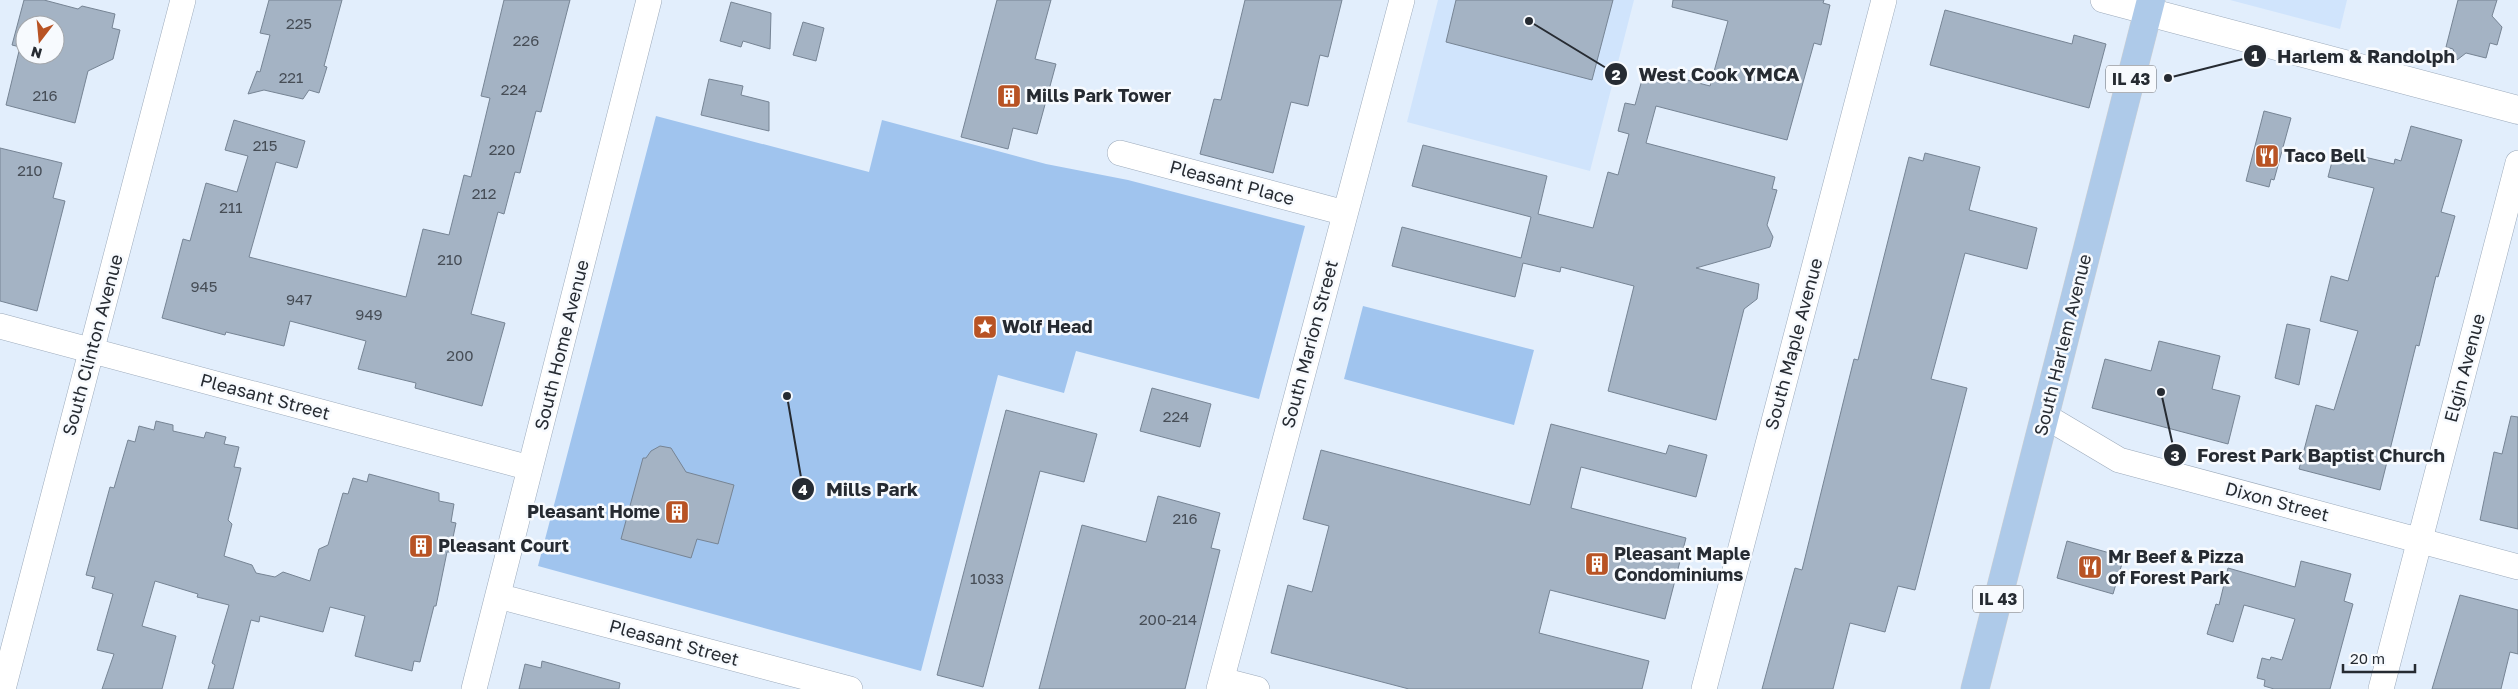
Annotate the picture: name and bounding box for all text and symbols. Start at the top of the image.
house number: 225 [286,14,312,32]
north arrow [15,15,65,65]
house number: 226 [513,31,539,49]
callout: Harlem & Randolph [2242,39,2465,73]
text: N [29,43,44,63]
text: Harlem & Randolph [2277,44,2455,67]
text: 1 [2251,46,2259,64]
callout: West Cook YMCA [1603,57,1809,91]
text: West Cook YMCA [1638,62,1800,85]
text: 2 [1611,65,1621,83]
road number: IL 43 [2106,66,2156,92]
house number: 221 [279,68,303,86]
house number: 224 [501,80,527,98]
building icon: Mills Park Tower [996,83,1022,109]
place label: Mills Park Tower [1026,84,1171,106]
house number: 216 [32,86,58,104]
house number: 215 [253,136,277,154]
house number: 220 [489,140,515,158]
restaurant icon: Taco Bell [2254,143,2280,169]
place label: Taco Bell [2284,144,2366,166]
street label: Pleasant Place [1167,155,1297,209]
house number: 210 [17,161,43,179]
house number: 212 [472,184,496,202]
house number: 211 [219,198,243,216]
house number: 210 [437,250,463,268]
street label: South Harlem Avenue [2029,251,2095,438]
street label: South Clinton Avenue [57,252,127,438]
street label: South Maple Avenue [1760,256,1827,432]
street label: South Home Avenue [529,257,593,432]
street label: South Marion Street [1276,257,1342,430]
house number: 945 [191,277,217,295]
house number: 947 [286,290,312,308]
house number: 949 [355,305,383,323]
street label: Elgin Avenue [2439,311,2489,424]
place icon: Wolf Head [972,314,998,340]
place label: Wolf Head [1002,315,1093,337]
house number: 200 [446,346,474,364]
street label: Pleasant Street [198,368,333,424]
house number: 224 [1163,407,1189,425]
callout: Forest Park Baptist Church [2162,438,2455,472]
text: Forest Park Baptist Church [2197,443,2445,466]
text: 3 [2170,446,2180,464]
callout: Mills Park [790,472,928,506]
text: Mills Park [826,477,918,500]
street label: Dixon Street [2223,477,2332,525]
text: 4 [798,480,808,498]
building icon: Pleasant Home [664,499,690,525]
place label: Pleasant Home [527,500,660,522]
house number: 216 [1172,509,1198,527]
building icon: Pleasant Court [408,533,434,559]
place label: Pleasant Court [438,534,569,556]
place label: Pleasant Maple Condominiums [1614,542,1751,585]
place label: Mr Beef & Pizza of Forest Park [2108,545,2244,588]
building icon: Pleasant Maple Condominiums [1584,551,1610,577]
restaurant icon: Mr Beef & Pizza of Forest Park [2077,554,2103,580]
house number: 1033 [970,569,1004,587]
road number: IL 43 [1973,586,2023,612]
house number: 200-214 [1139,610,1197,628]
street label: Pleasant Street [607,614,742,670]
scale bar [2343,642,2416,674]
text: 20 m [2350,649,2385,667]

